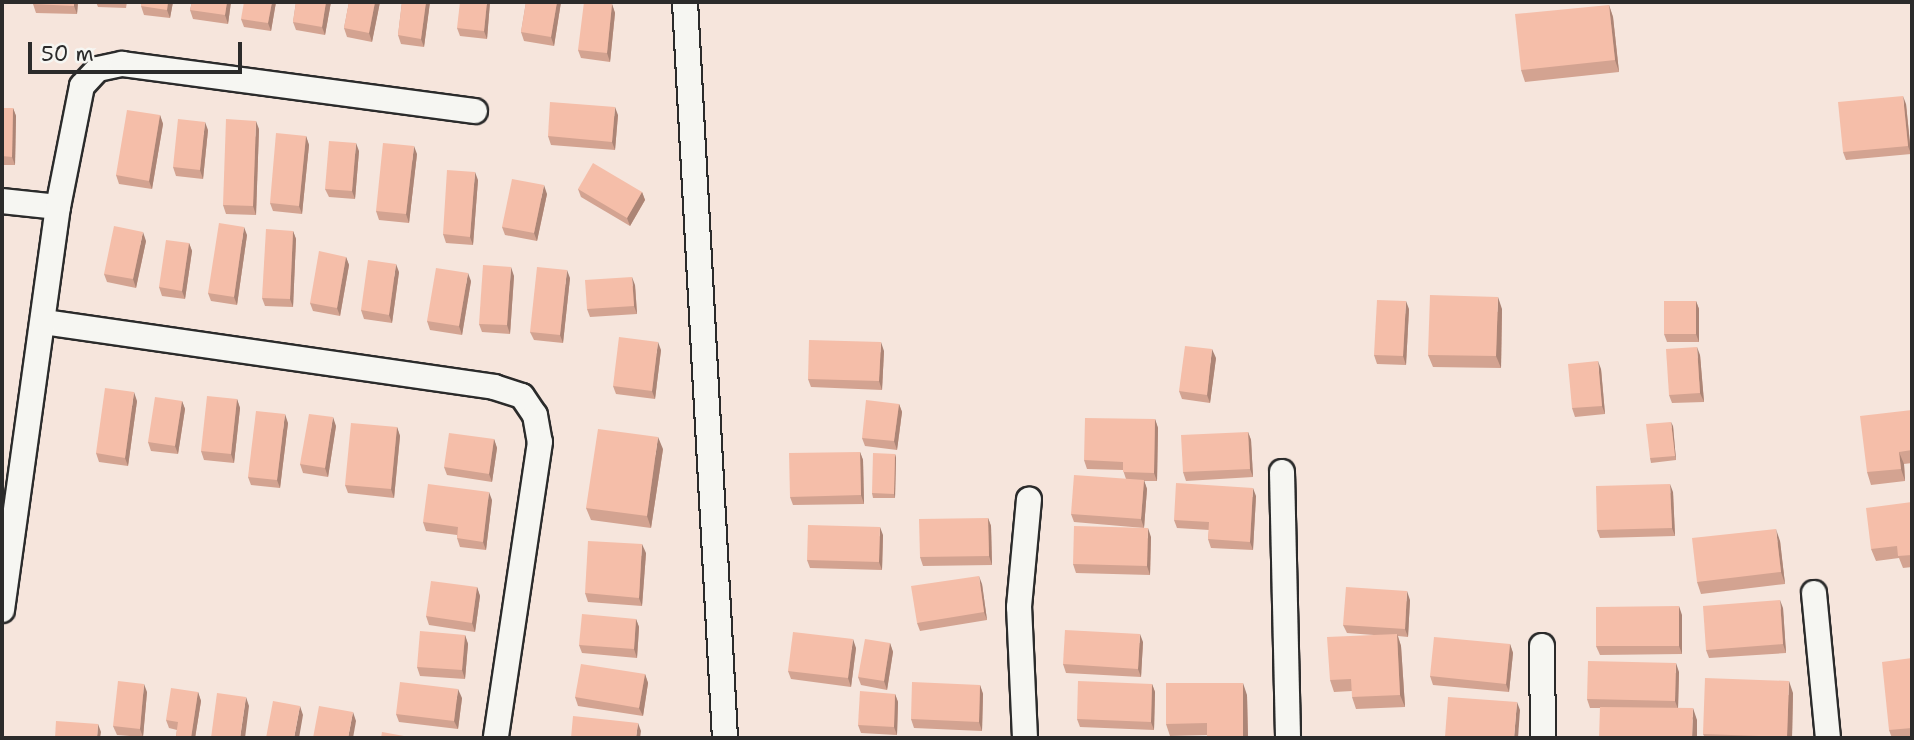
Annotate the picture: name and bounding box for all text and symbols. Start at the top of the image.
scale bar [32,28,245,72]
text: 50 m [41,40,94,68]

